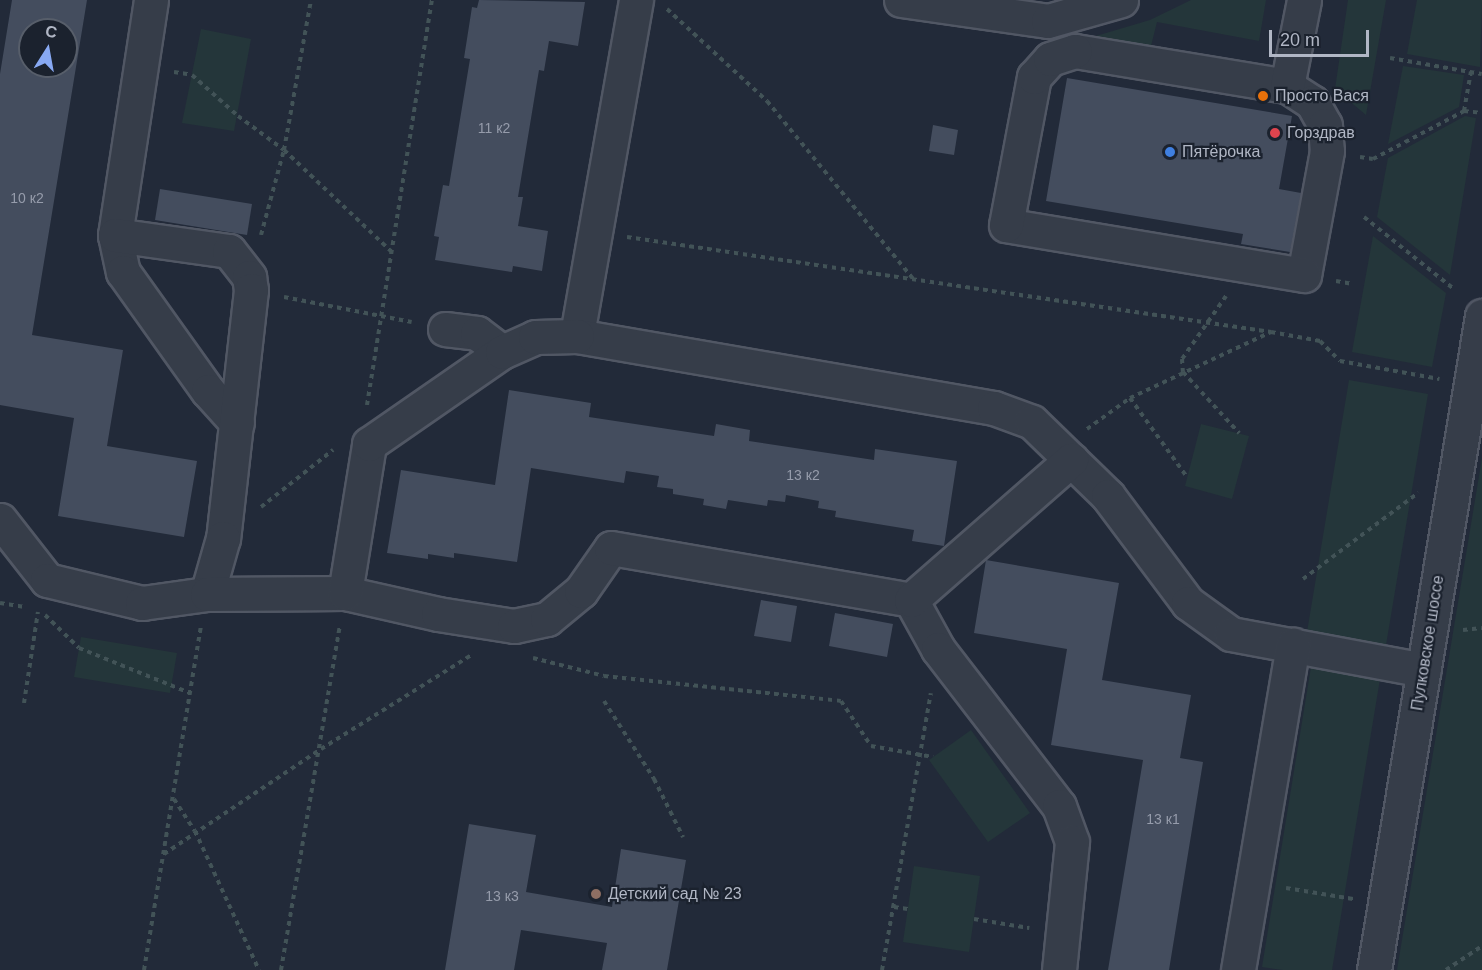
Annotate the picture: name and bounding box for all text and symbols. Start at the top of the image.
north arrow [18,18,78,78]
scale bar [1272,18,1372,56]
text: С [44,22,58,41]
text: 20 m [1280,30,1320,50]
place label: Просто Вася [1275,86,1369,106]
marker: Просто Вася [1256,89,1270,103]
house number: 11 к2 [478,120,510,136]
place label: Горздрав [1287,123,1355,143]
marker: Горздрав [1268,126,1282,140]
place label: Пятёрочка [1182,142,1260,162]
marker: Пятёрочка [1163,145,1177,159]
house number: 10 к2 [10,190,44,206]
house number: 13 к2 [786,467,820,483]
street label: Пулковское шоссе [1408,574,1448,712]
house number: 13 к1 [1146,811,1180,827]
place label: Детский сад № 23 [608,884,742,904]
marker: Детский сад № 23 [589,887,603,901]
house number: 13 к3 [485,888,519,904]

